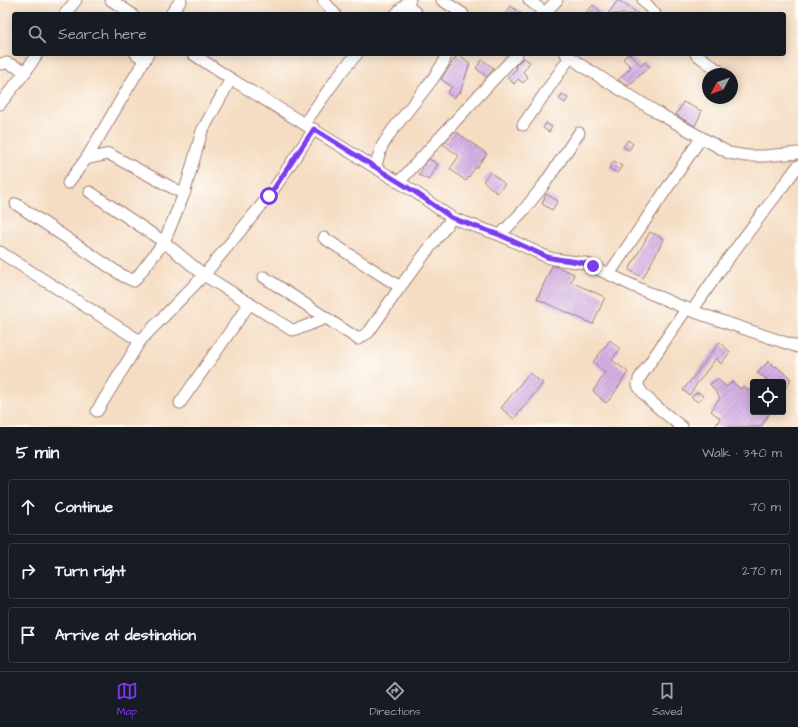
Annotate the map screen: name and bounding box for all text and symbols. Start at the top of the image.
search box [12,12,786,56]
icon: search [26,23,48,45]
text: Search here [58,24,147,45]
north arrow [702,68,738,104]
route start [260,187,278,205]
route end [584,257,602,275]
map controls [750,379,786,415]
button: locate [750,379,786,415]
text: 5 min [16,441,59,465]
text: Walk · 340 m [702,444,782,462]
icon: ahead [17,496,39,518]
text: Continue [55,497,113,518]
text: 70 m [749,498,781,516]
icon: right [17,560,39,582]
text: Turn right [55,561,126,582]
text: 270 m [742,562,781,580]
icon: arrive [17,624,39,646]
text: Arrive at destination [55,625,196,646]
tab: Map [116,680,138,719]
tab: Directions [369,680,421,719]
tab: Saved [652,680,682,719]

